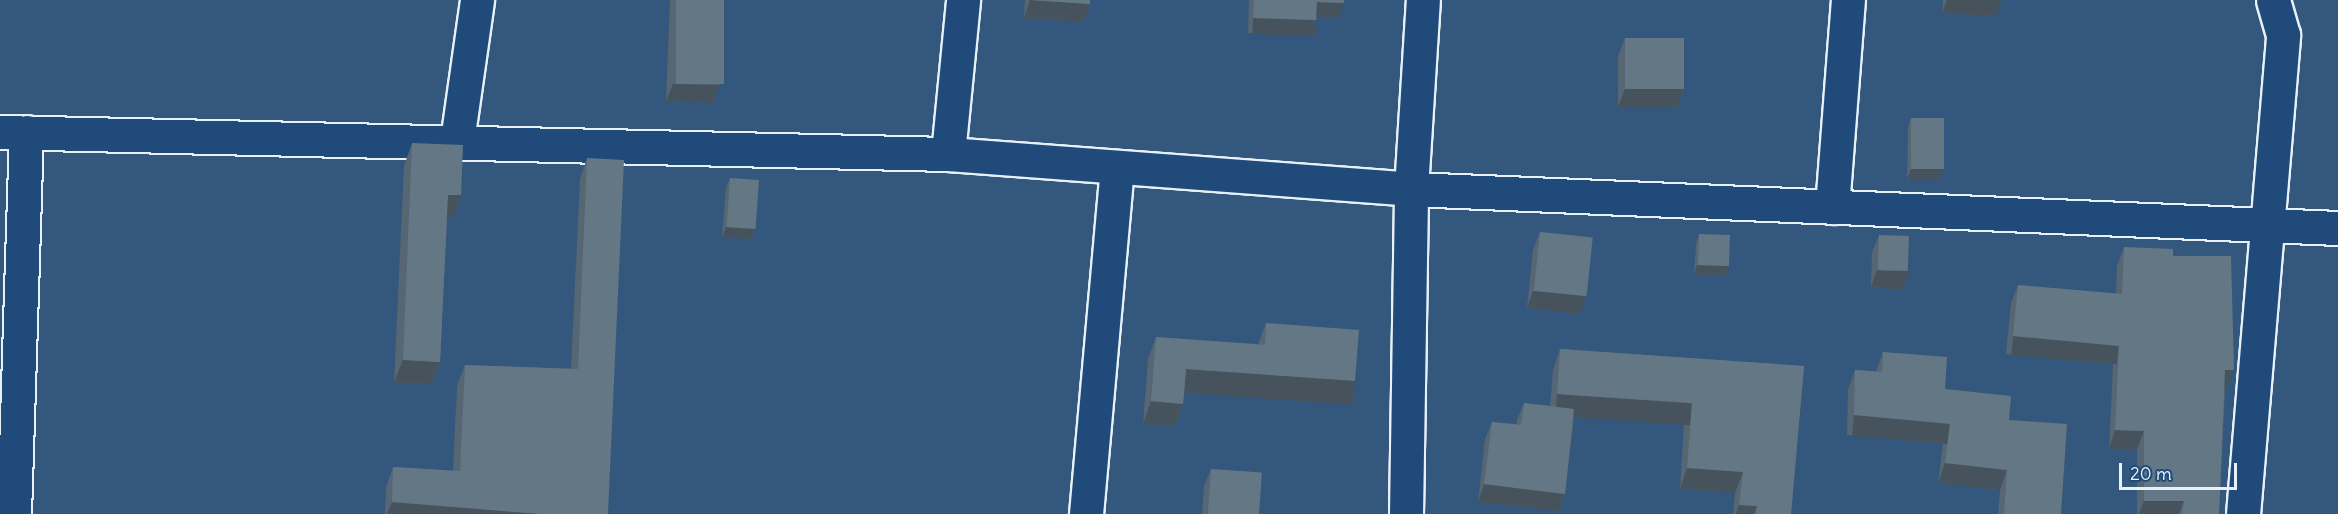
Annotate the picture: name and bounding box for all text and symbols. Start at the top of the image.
scale bar [2122,451,2240,489]
text: 20 m [2130,462,2172,485]

